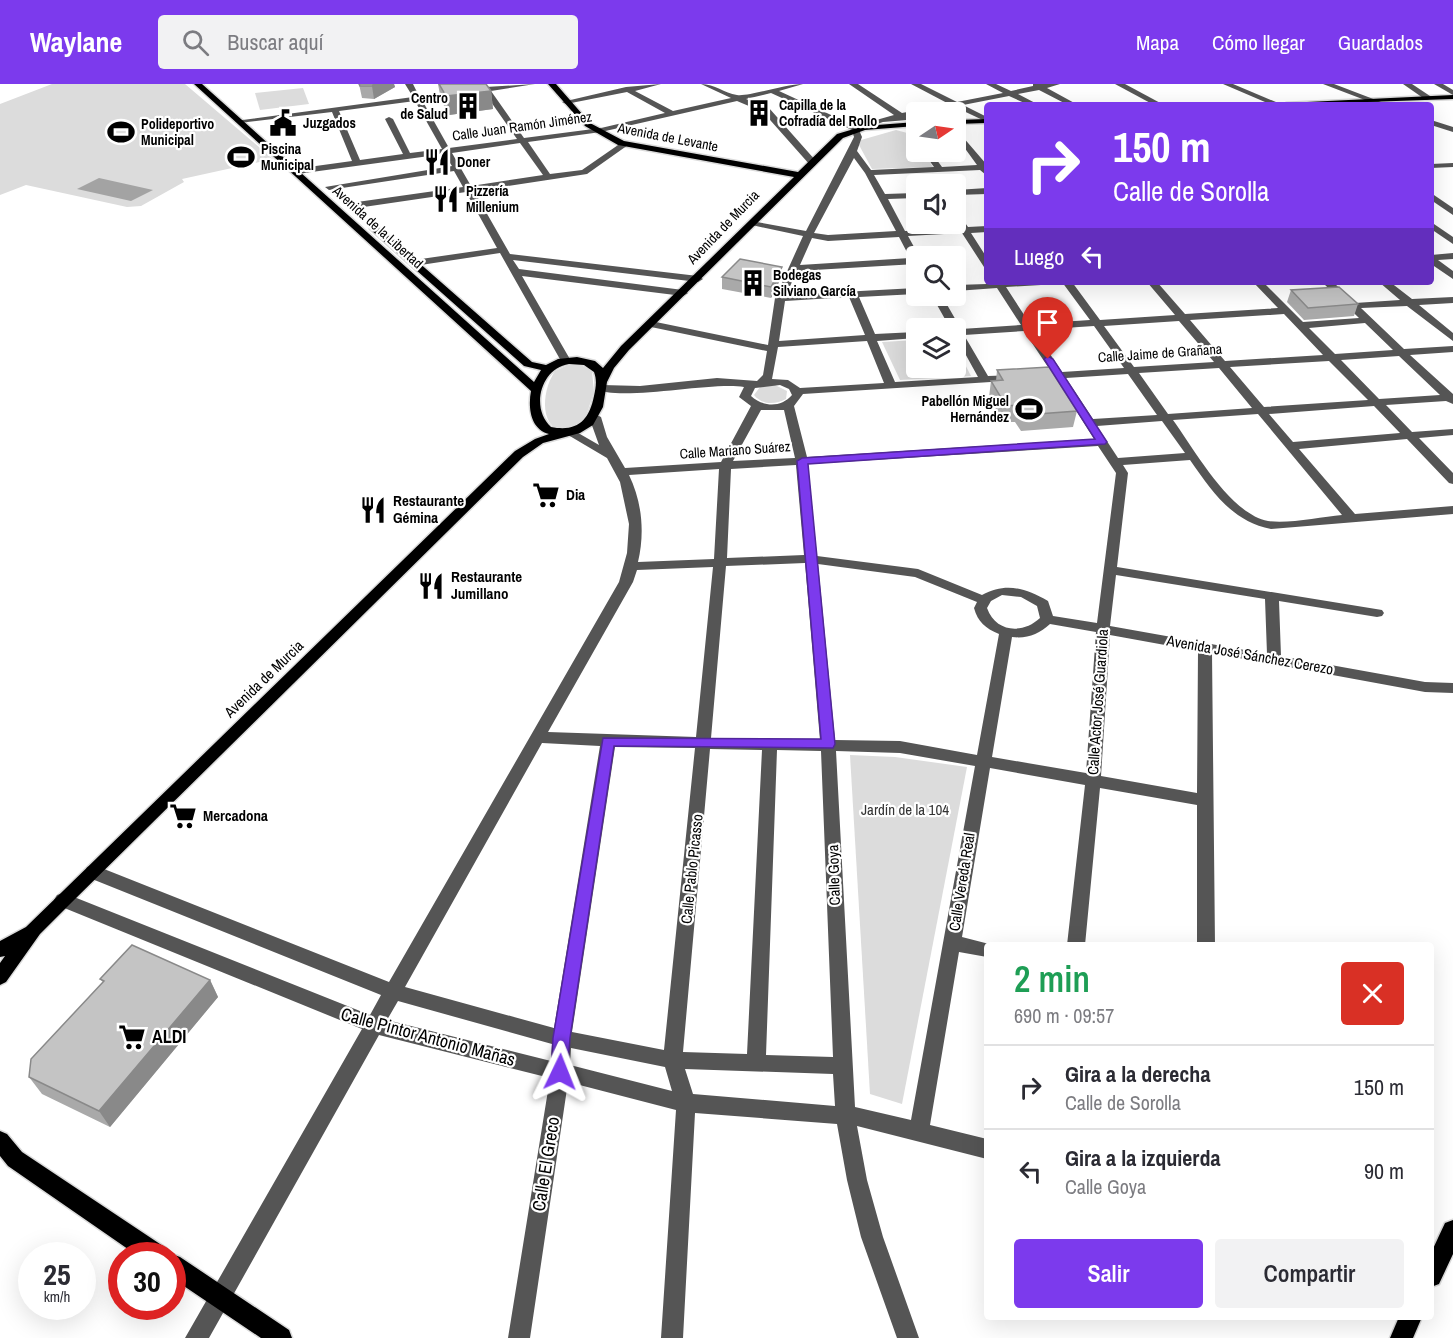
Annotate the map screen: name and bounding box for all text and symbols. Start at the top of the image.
search box [158,15,578,69]
text: Waylane [30,23,122,61]
icon: search [179,26,212,59]
text: Buscar aquí [227,27,324,57]
text: Mapa [1136,28,1179,57]
text: Cómo llegar [1212,28,1305,57]
text: Guardados [1338,28,1423,57]
place label: Centro de Salud [400,89,448,123]
building icon: Centro de Salud [453,91,483,121]
place label: Capilla de la Cofradía del Rollo [779,96,877,130]
building icon: Capilla de la Cofradía del Rollo [744,98,774,128]
north arrow [906,102,966,162]
map controls [906,102,966,378]
street label: Calle Juan Ramón Jiménez [451,107,593,145]
public building icon: Juzgados [268,108,298,138]
place label: Juzgados [303,114,356,132]
place label: Polideportivo Municipal [141,115,214,149]
sports icon: Polideportivo Municipal [106,117,136,147]
street label: Avenida de Levante [615,118,720,156]
text: 150 m [1113,119,1211,175]
icon: right [1014,126,1092,204]
place label: Piscina Municipal [261,140,314,174]
sports icon: Piscina Municipal [226,142,256,172]
restaurant icon: Doner [422,147,452,177]
place label: Doner [457,153,491,171]
text: Calle de Sorolla [1113,173,1269,209]
button: sound [906,174,966,234]
street label: Avenida de la Libertad [328,181,427,272]
place label: Pizzería Millenium [466,182,519,216]
restaurant icon: Pizzería Millenium [431,184,461,214]
street label: Avenida de Murcia [682,186,763,269]
icon: left [1076,240,1109,273]
text: Luego [1014,242,1064,272]
button: search [906,246,966,306]
place label: Bodegas Silviano García [773,266,857,300]
building icon: Bodegas Silviano García [738,268,768,298]
pin [1022,297,1073,359]
icon: arrive [1031,306,1064,339]
button: layers [906,318,966,378]
street label: Calle Jaime de Grañana [1097,340,1223,366]
place label: Pabellón Miguel Hernández [922,392,1009,426]
sports icon: Pabellón Miguel Hernández [1014,394,1044,424]
street label: Calle Mariano Suárez [679,437,791,463]
supermarket icon: Dia [531,480,561,510]
place label: Dia [566,484,585,505]
place label: Restaurante Gémina [393,490,464,528]
restaurant icon: Restaurante Gémina [358,495,388,525]
place label: Restaurante Jumillano [451,566,522,604]
restaurant icon: Restaurante Jumillano [416,571,446,601]
street label: Calle Actor José Guardiola [1082,628,1113,776]
street label: Avenida José Sánchez Cerezo [1164,629,1335,680]
street label: Avenida de Murcia [219,635,308,723]
park label: Jardín de la 104 [861,799,949,820]
supermarket icon: Mercadona [168,801,198,831]
place label: Mercadona [203,805,268,826]
street label: Calle Pablo Picasso [675,813,708,925]
street label: Calle Vereda Real [943,831,980,933]
street label: Calle Goya [822,844,845,906]
text: 2 min [1014,955,1090,1003]
button: close [1341,962,1404,1025]
street label: Calle Pintor Antonio Mañas [338,1001,518,1072]
text: 690 m · 09:57 [1014,1002,1114,1029]
supermarket icon: ALDI [117,1022,147,1052]
place label: ALDI [152,1024,186,1049]
position arrow [528,1040,592,1104]
text: Gira a la derecha [1065,1059,1210,1089]
icon: right [1014,1071,1047,1104]
text: 150 m [1354,1072,1404,1102]
text: Calle de Sorolla [1065,1089,1181,1116]
street label: Calle El Greco [526,1115,565,1213]
text: Gira a la izquierda [1065,1143,1220,1173]
icon: left [1014,1155,1047,1188]
text: 90 m [1364,1156,1404,1186]
text: Calle Goya [1065,1173,1146,1200]
button: Salir [1014,1239,1203,1308]
button: Compartir [1215,1239,1404,1308]
speed limit sign: 30 [108,1242,186,1320]
text: 25 [43,1254,71,1294]
text: km/h [44,1286,70,1307]

